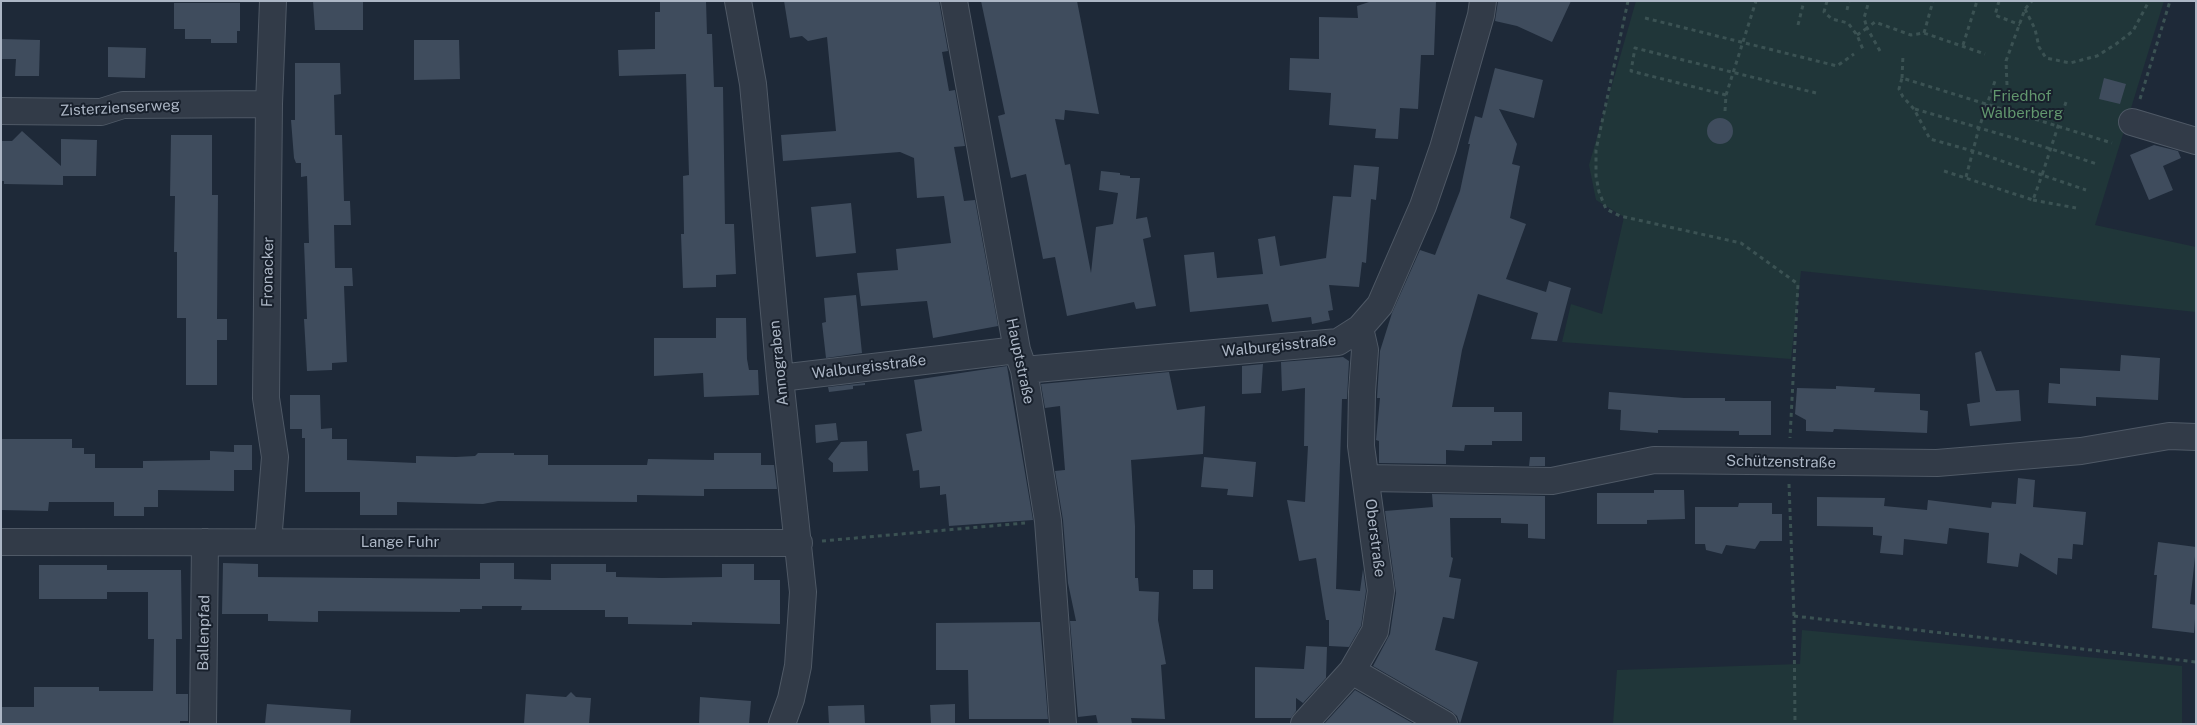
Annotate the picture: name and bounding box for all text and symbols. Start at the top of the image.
park label: Friedhof Walberberg [1981,87,2063,122]
street label: Zisterzienserweg [60,96,180,120]
street label: Fronacker [258,237,278,307]
street label: Hauptstraße [1002,316,1038,406]
street label: Annograben [766,319,792,407]
street label: Walburgisstraße [1221,331,1337,361]
street label: Walburgisstraße [811,351,927,383]
street label: Schützenstraße [1726,452,1836,472]
street label: Oberstraße [1361,498,1389,578]
street label: Lange Fuhr [361,533,439,551]
street label: Ballenpfad [194,595,214,671]

